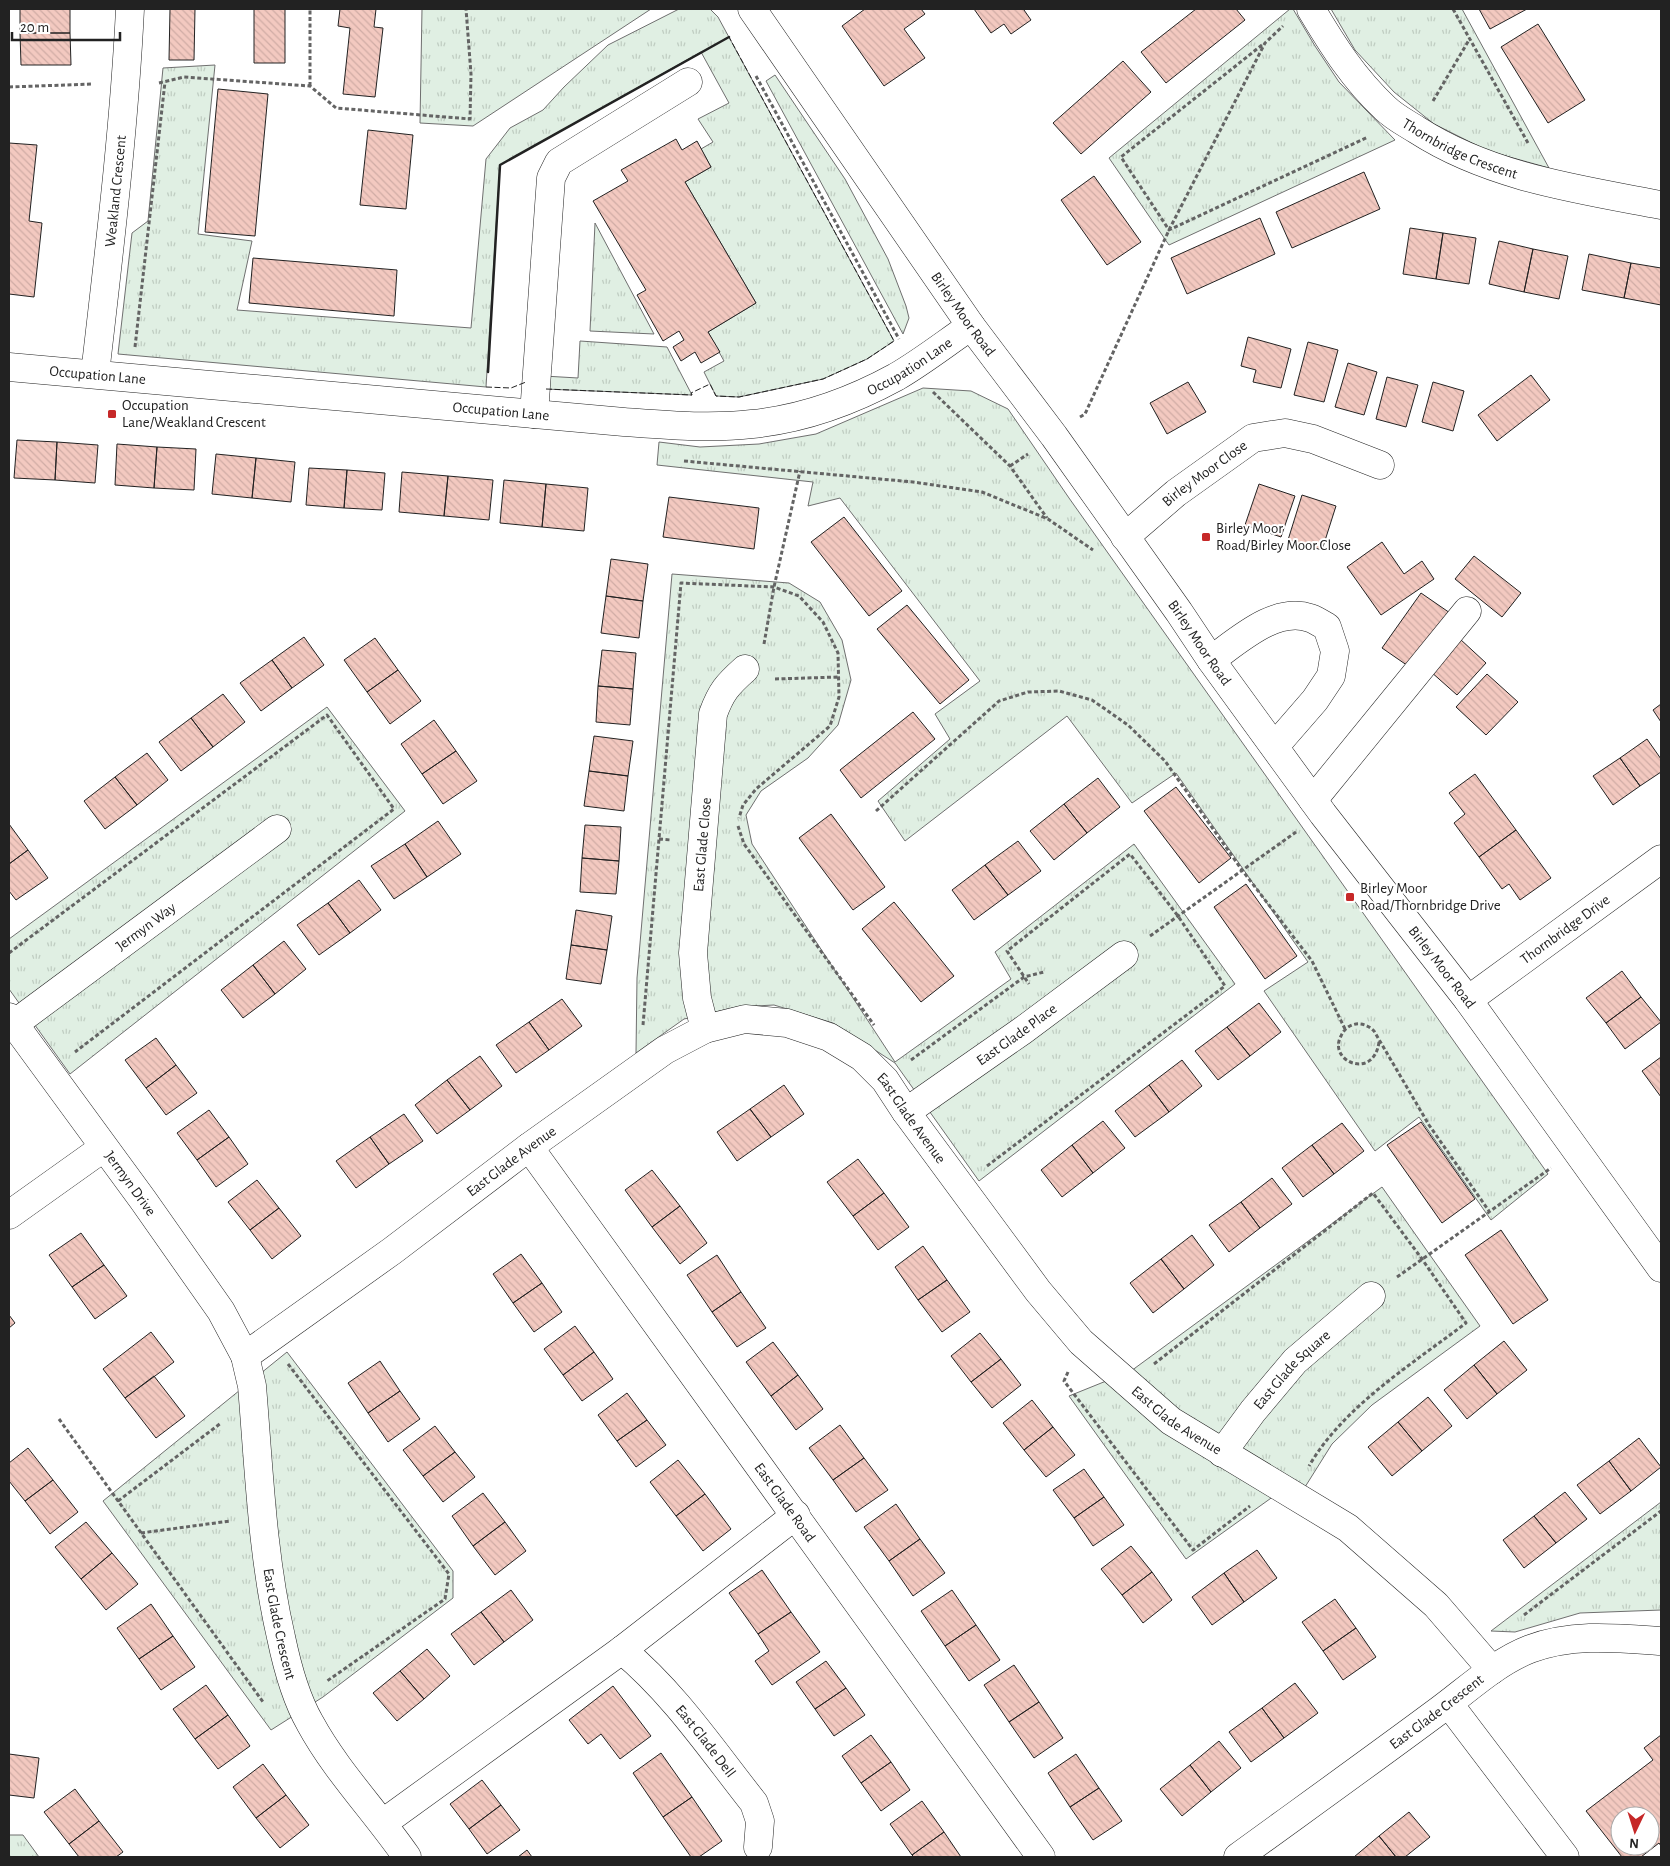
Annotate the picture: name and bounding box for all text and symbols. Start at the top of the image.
scale bar [12,10,120,42]
text: 20 m [20,20,49,35]
street label: Thornbridge Crescent [1399,116,1519,182]
street label: Weakland Crescent [103,135,129,248]
street label: Birley Moor Road [928,269,998,359]
street label: Occupation Lane [865,335,955,398]
street label: Occupation Lane [49,364,147,387]
place label: Occupation Lane/Weakland Crescent [122,398,266,430]
street label: Occupation Lane [452,400,550,423]
marker: Occupation Lane/Weakland Crescent [106,408,118,420]
street label: Birley Moor Close [1159,438,1250,509]
place label: Birley Moor Road/Birley Moor Close [1216,521,1351,553]
marker: Birley Moor Road/Birley Moor Close [1200,531,1212,543]
street label: Birley Moor Road [1165,598,1234,688]
street label: East Glade Close [691,797,714,892]
place label: Birley Moor Road/Thornbridge Drive [1360,881,1501,913]
marker: Birley Moor Road/Thornbridge Drive [1344,891,1356,903]
street label: Thornbridge Drive [1518,892,1613,967]
street label: Jermyn Way [113,899,179,954]
street label: Birley Moor Road [1405,923,1478,1011]
street label: East Glade Place [974,1001,1060,1068]
street label: East Glade Avenue [874,1070,948,1166]
street label: East Glade Avenue [464,1123,559,1199]
street label: Jermyn Drive [102,1149,159,1219]
street label: East Glade Square [1251,1327,1333,1412]
street label: East Glade Avenue [1129,1383,1224,1458]
street label: East Glade Road [751,1460,818,1545]
street label: East Glade Crescent [261,1567,298,1682]
street label: East Glade Crescent [1387,1672,1487,1752]
street label: East Glade Dell [672,1702,738,1780]
north arrow [1610,1806,1660,1856]
text: N [1629,1836,1640,1850]

